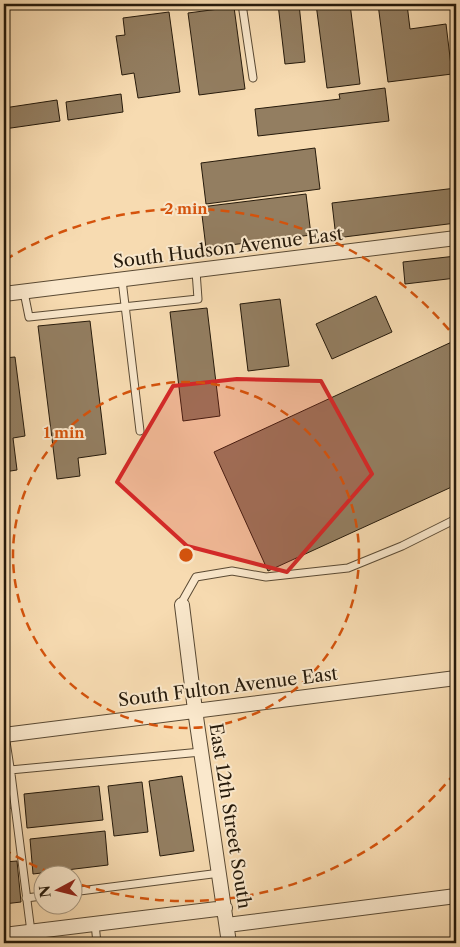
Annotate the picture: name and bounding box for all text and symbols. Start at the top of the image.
text: 2 min [164,199,208,218]
street label: South Hudson Avenue East [112,223,345,273]
text: 1 min [43,423,85,442]
centre of rings [177,546,195,564]
street label: South Fulton Avenue East [117,663,340,711]
street label: East 12th Street South [204,722,256,910]
north arrow [32,864,82,914]
text: N [35,884,55,899]

